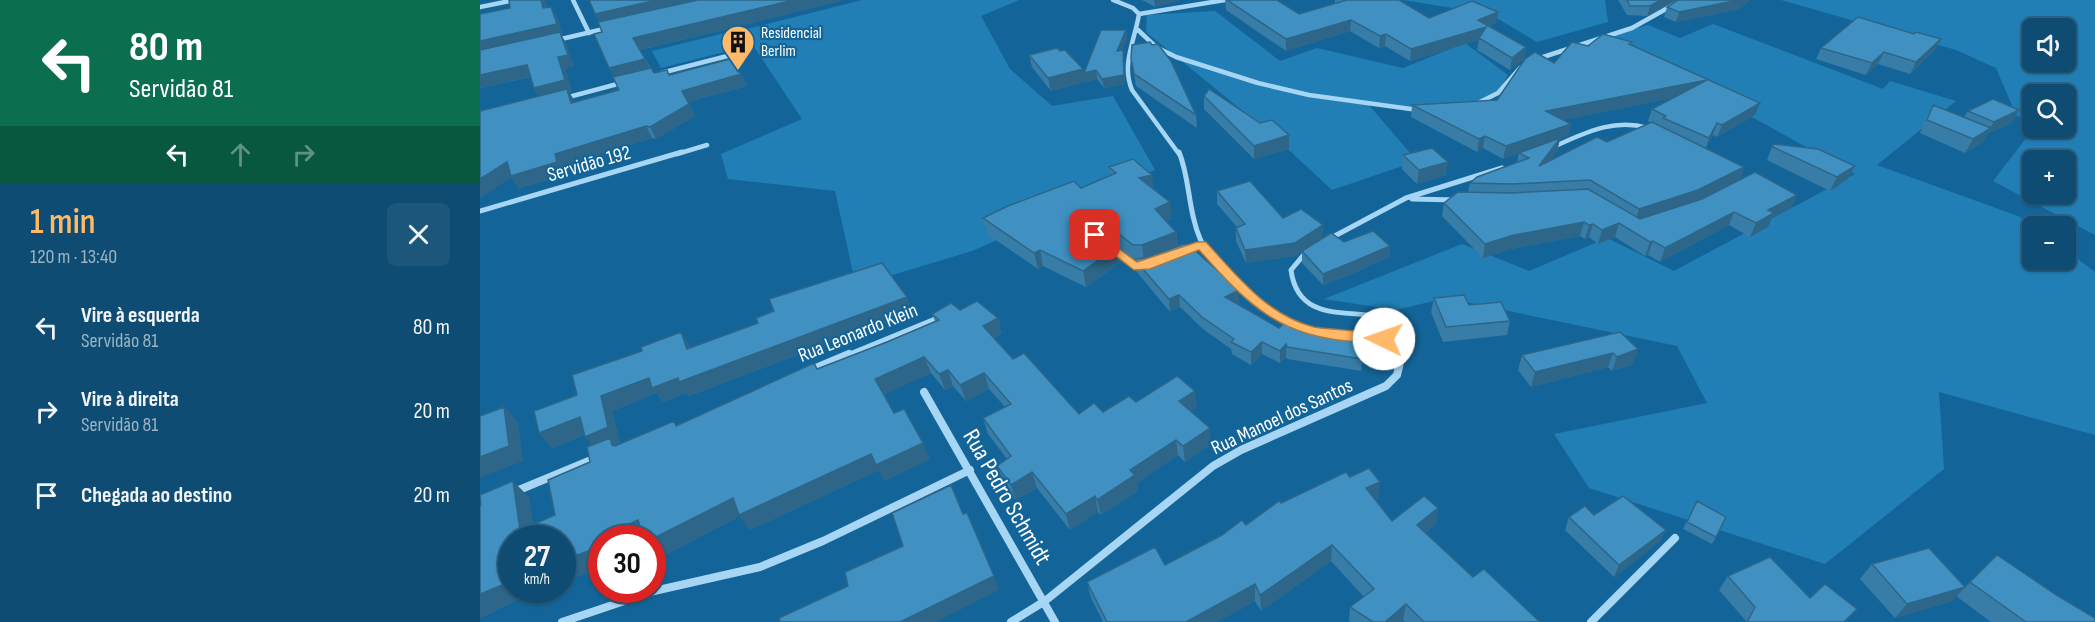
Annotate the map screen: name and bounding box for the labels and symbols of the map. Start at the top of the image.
building icon: Residencial Berlim [720,24,756,71]
place label: Residencial Berlim [761,24,822,61]
street label: Servidão 192 [545,141,633,187]
pin [1069,209,1120,260]
street label: Rua Leonardo Klein [795,298,921,368]
position arrow [1352,307,1416,371]
street label: Rua Manoel dos Santos [1207,374,1357,460]
street label: Rua Pedro Schmidt [957,424,1057,570]
speed limit sign: 30 [588,525,666,603]

